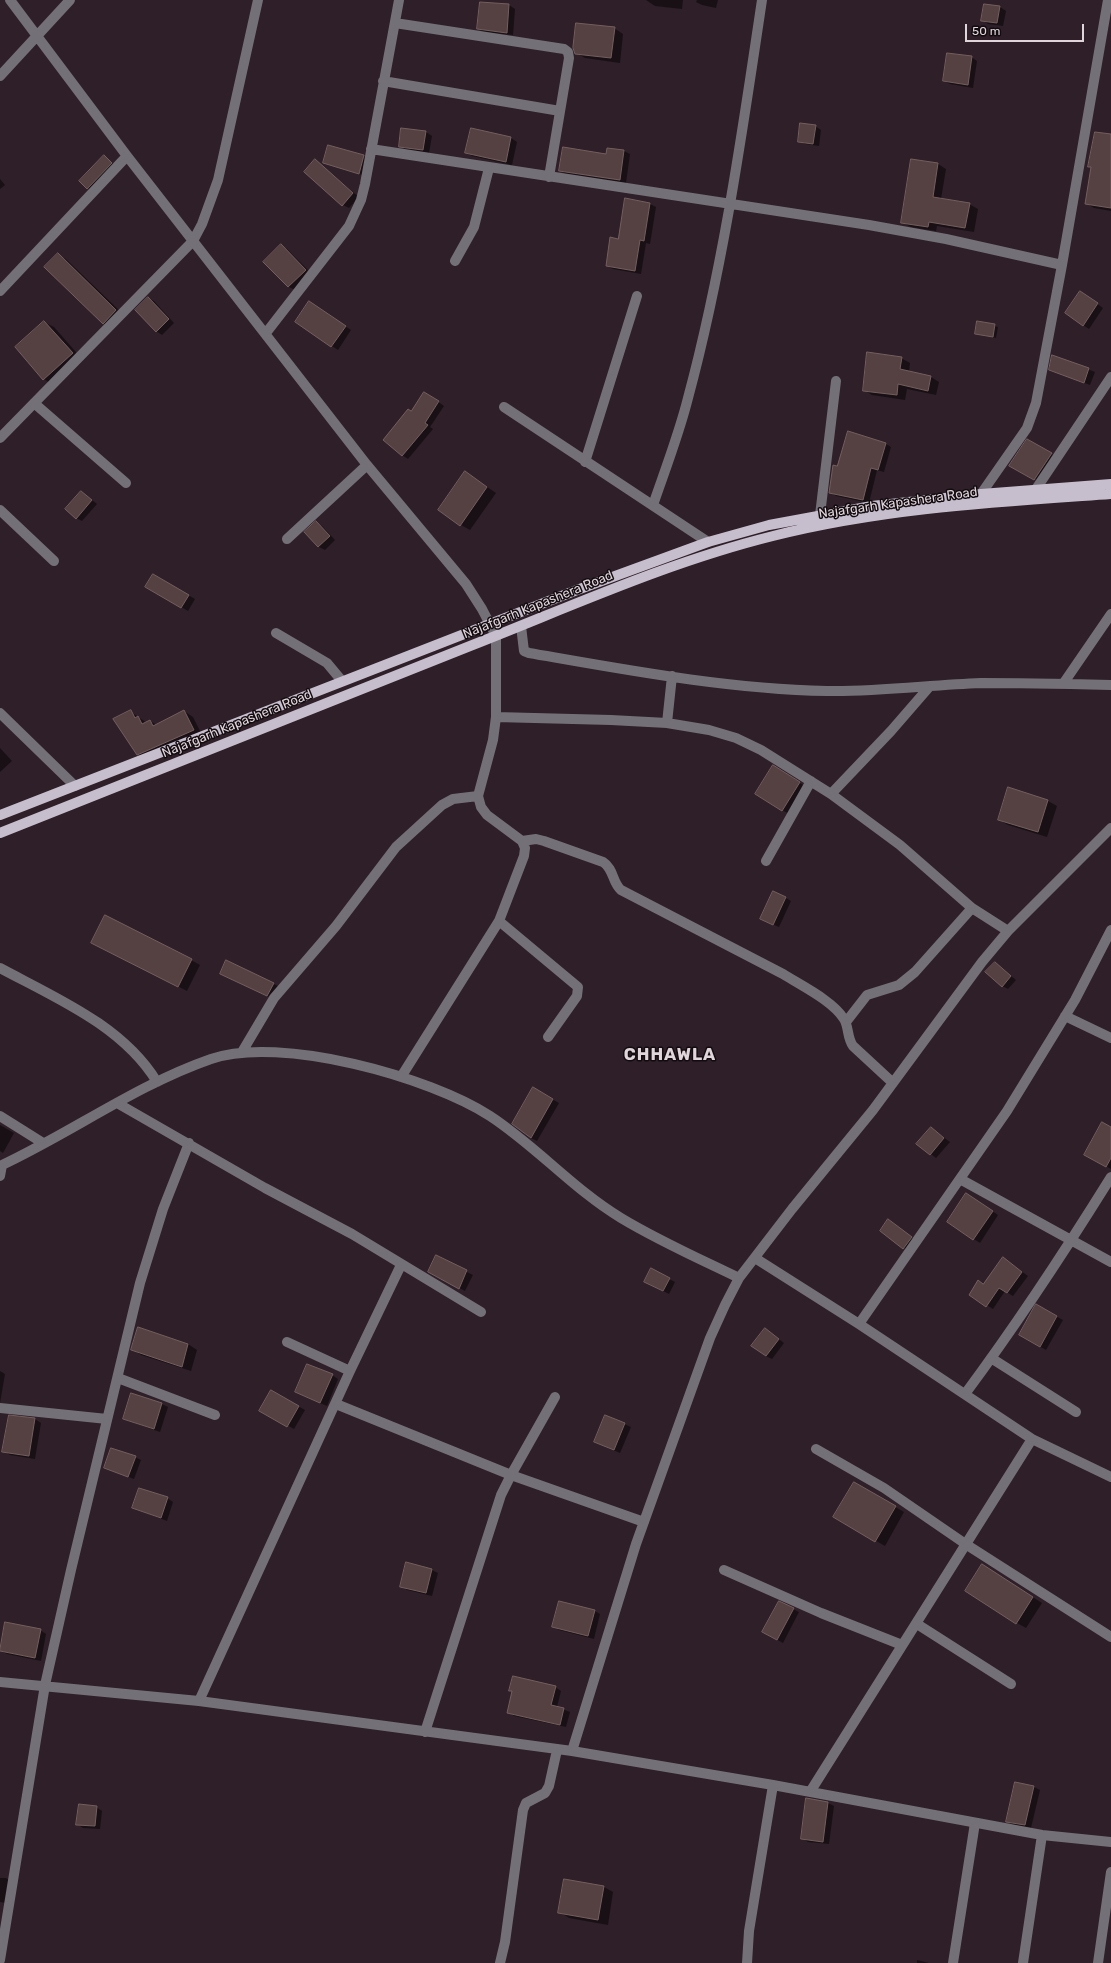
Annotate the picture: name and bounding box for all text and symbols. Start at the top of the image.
scale bar [967,16,1086,42]
text: 50 m [972,24,1000,38]
street label: Najafgarh Kapashera Road [818,484,978,522]
street label: Najafgarh Kapashera Road [461,568,615,642]
street label: Najafgarh Kapashera Road [160,687,314,761]
district label: CHHAWLA [624,1045,716,1065]

